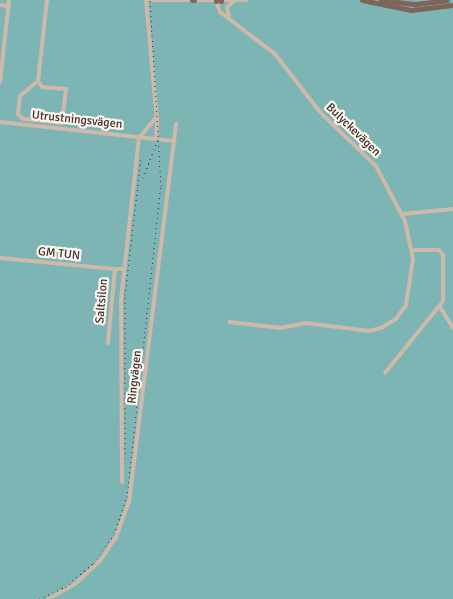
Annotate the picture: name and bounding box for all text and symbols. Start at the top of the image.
street label: Bulyckevägen [323,100,383,160]
street label: Utrustningsvägen [31,108,123,132]
street label: GM TUN [37,245,81,263]
street label: Saltsilon [93,278,111,324]
street label: Ringvägen [125,350,145,404]

